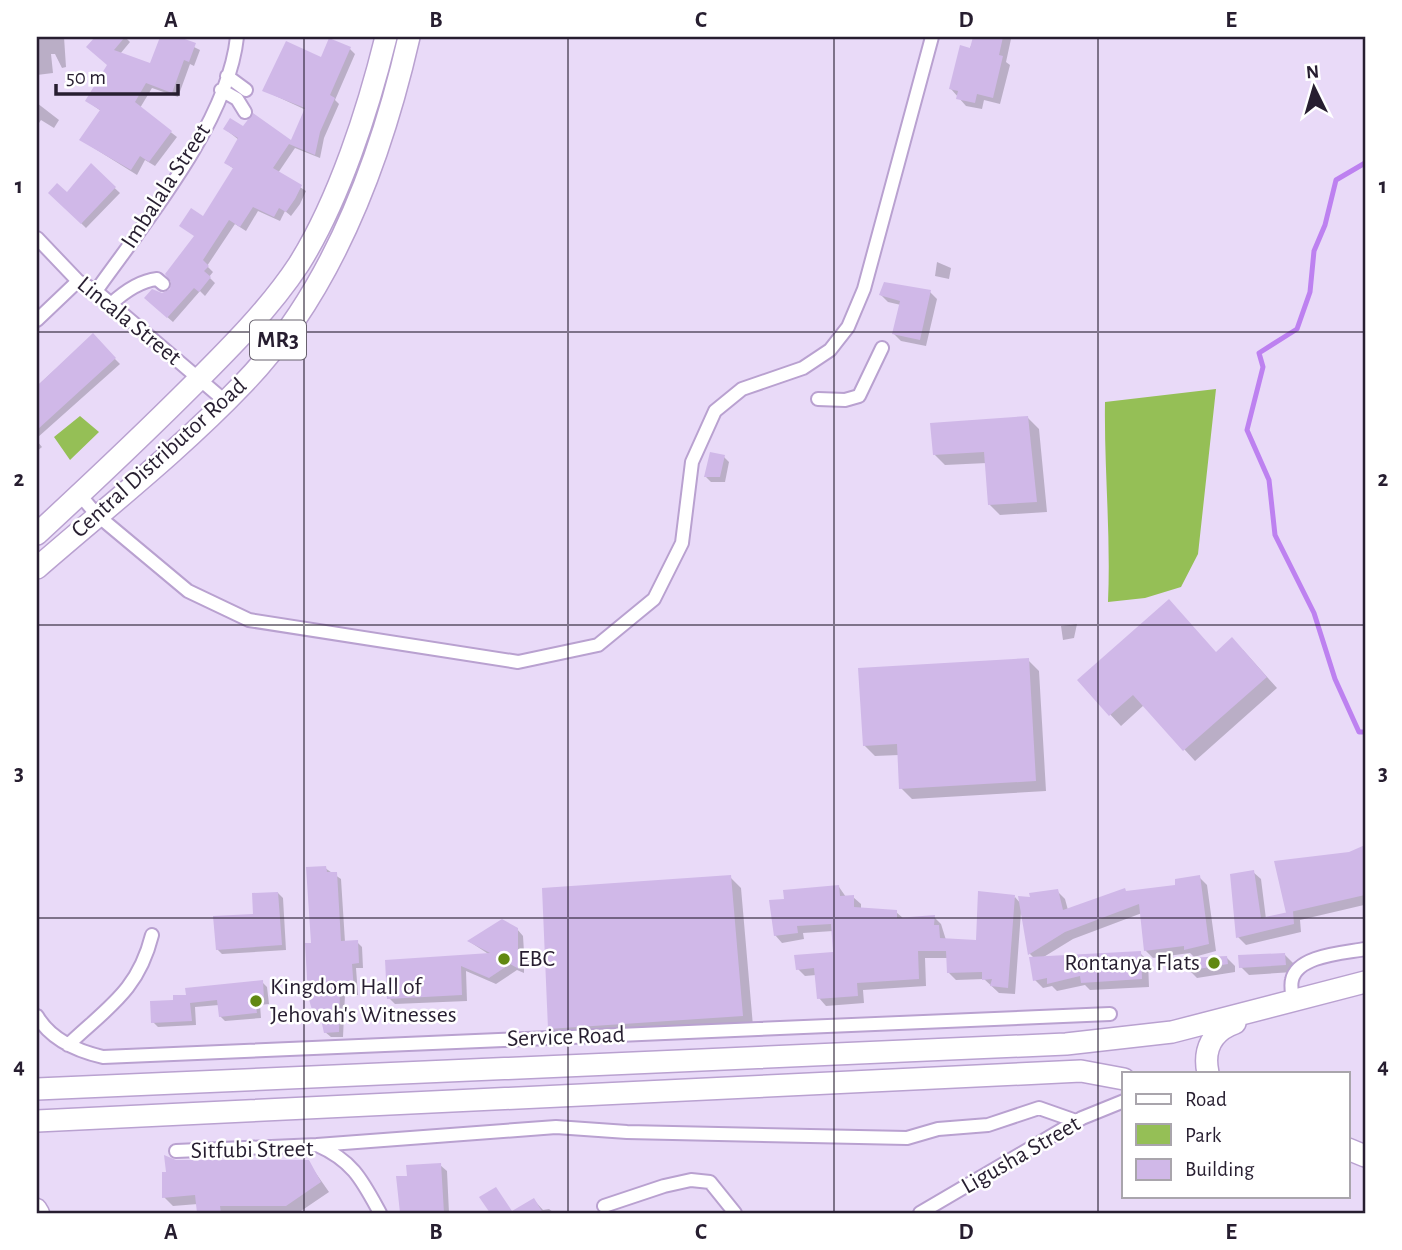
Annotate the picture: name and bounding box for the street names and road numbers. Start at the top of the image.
street label: Imbalala Street [117,119,215,253]
street label: Lincala Street [73,272,186,370]
road number: MR3 [250,320,306,360]
street label: Central Distributor Road [67,374,251,542]
street label: Service Road [507,1023,625,1051]
street label: Ligusha Street [958,1111,1085,1199]
street label: Sitfubi Street [190,1137,314,1163]

